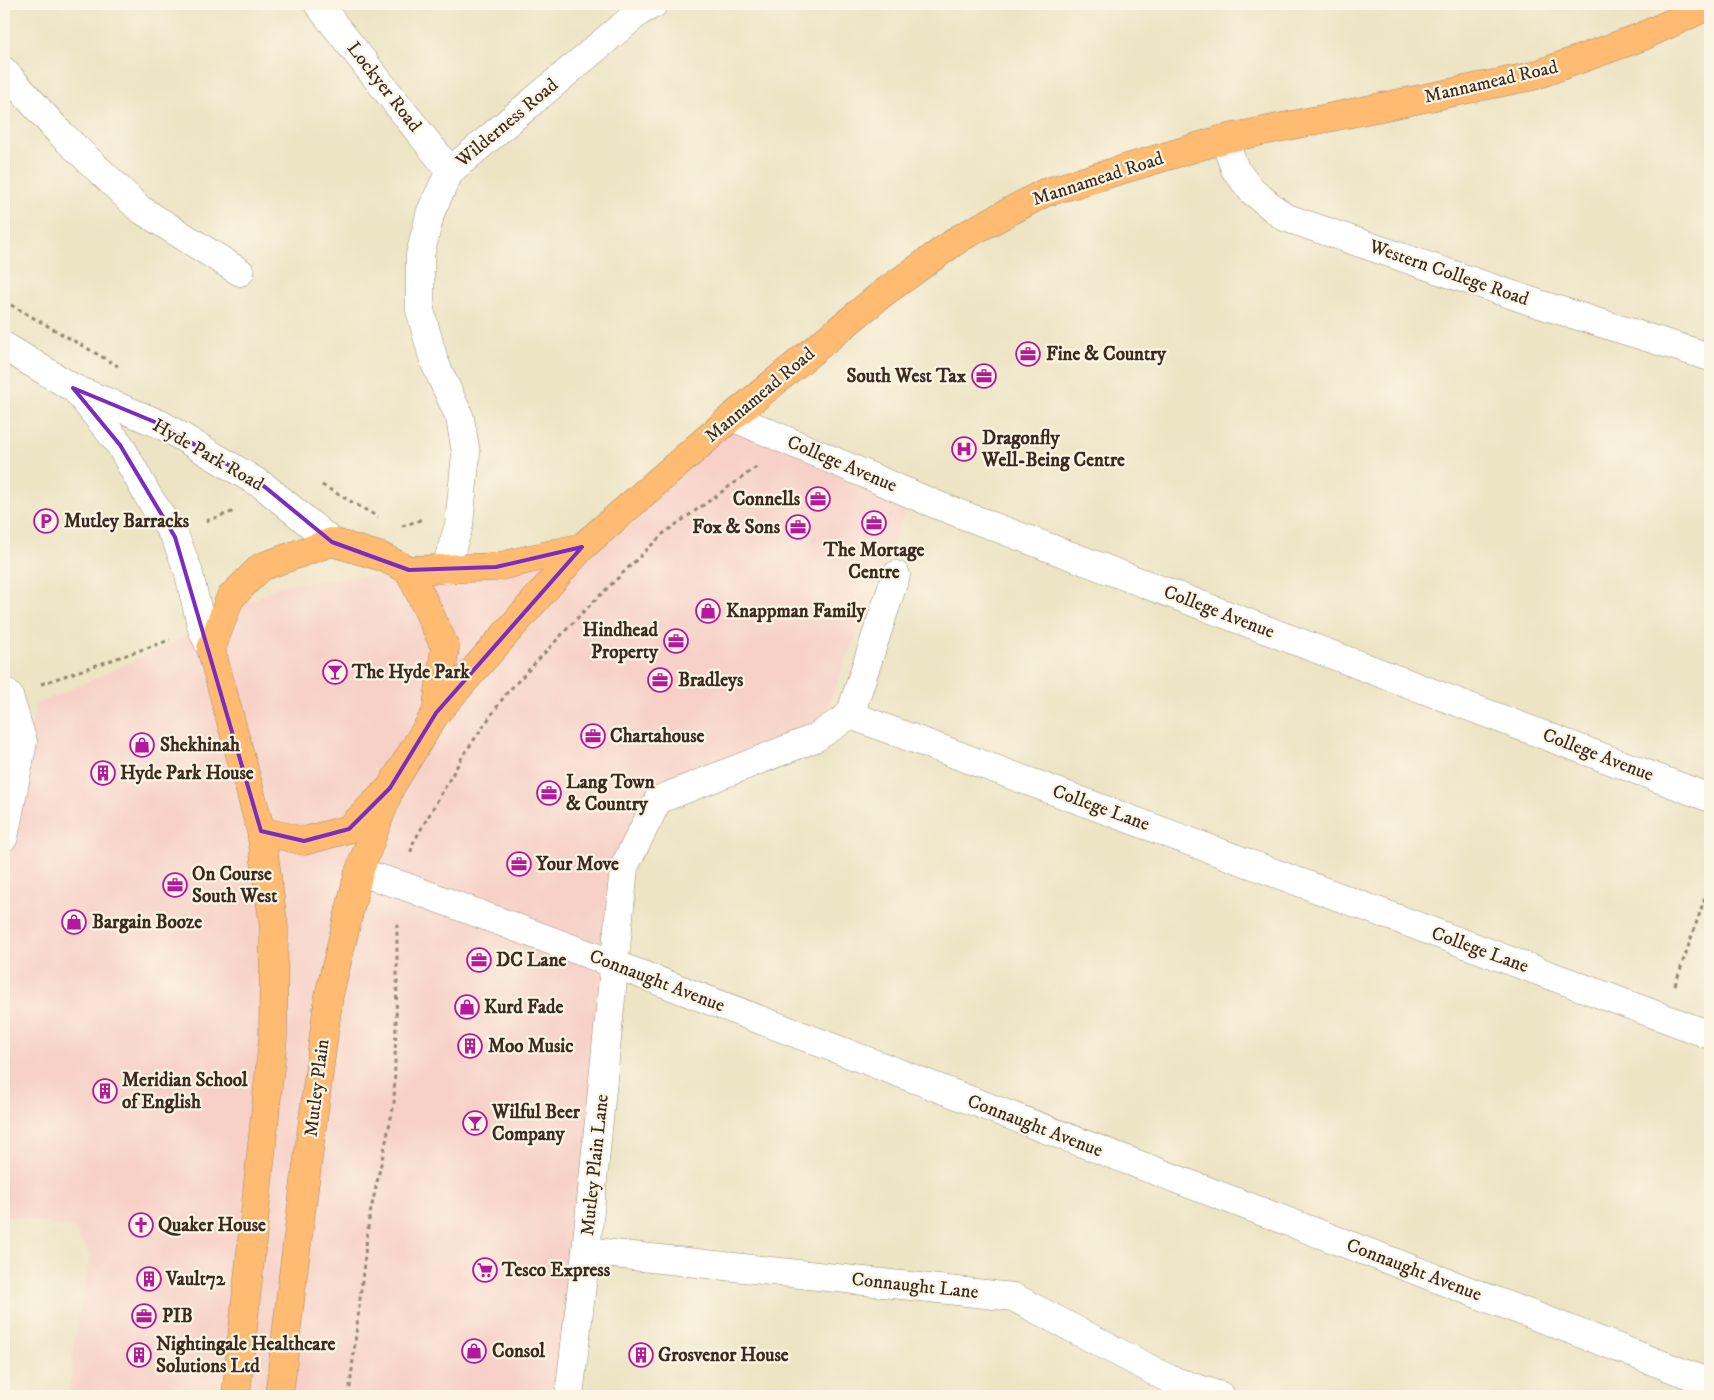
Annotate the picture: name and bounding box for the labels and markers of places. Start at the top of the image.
office icon: Fine & Country [1015,341,1041,367]
place label: Fine & Country [1046,343,1167,366]
office icon: South West Tax [971,363,997,389]
place label: South West Tax [847,365,967,388]
place label: Dragonfly Well-Being Centre [981,427,1125,472]
hospital icon: Dragonfly Well-Being Centre [951,436,977,462]
office icon: Connells [805,486,831,512]
place label: Connells [733,488,801,511]
parking icon: Mutley Barracks [33,508,59,534]
place label: Mutley Barracks [64,510,190,533]
office icon: The Mortage Centre [861,510,887,536]
office icon: Fox & Sons [785,514,811,540]
place label: Fox & Sons [692,516,781,539]
place label: The Mortage Centre [823,539,925,584]
shop icon: Knappman Family [695,598,721,624]
place label: Knappman Family [726,600,867,623]
place label: Hindhead Property [582,619,659,664]
office icon: Hindhead Property [663,628,689,654]
bar icon: The Hyde Park [322,659,348,685]
place label: The Hyde Park [351,661,470,684]
office icon: Bradleys [647,667,673,693]
place label: Bradleys [678,669,744,692]
office icon: Chartahouse [580,723,606,749]
place label: Chartahouse [610,725,705,748]
shop icon: Shekhinah [129,732,155,758]
place label: Shekhinah [160,734,241,757]
building icon: Hyde Park House [90,760,116,786]
place label: Hyde Park House [120,762,254,785]
place label: Lang Town & Country [566,771,656,816]
office icon: Lang Town & Country [536,780,562,806]
office icon: Your Move [506,851,532,877]
place label: Your Move [535,853,619,876]
place label: On Course South West [192,863,278,908]
office icon: On Course South West [162,872,188,898]
shop icon: Bargain Booze [61,909,87,935]
place label: Bargain Booze [92,911,202,934]
office icon: DC Lane [466,947,492,973]
place label: DC Lane [496,949,566,972]
shop icon: Kurd Fade [454,994,480,1020]
place label: Kurd Fade [484,996,564,1019]
building icon: Moo Music [457,1033,483,1059]
place label: Moo Music [488,1035,573,1058]
place label: Meridian School of English [122,1069,248,1114]
building icon: Meridian School of English [92,1078,118,1104]
place label: Wilful Beer Company [491,1101,581,1146]
bar icon: Wilful Beer Company [462,1110,488,1136]
church icon: Quaker House [128,1212,154,1238]
place label: Quaker House [158,1214,266,1237]
supermarket icon: Tesco Express [472,1257,498,1283]
place label: Tesco Express [501,1259,611,1282]
building icon: Vault72 [136,1266,162,1292]
place label: Vault72 [165,1268,226,1291]
office icon: PIB [131,1303,157,1329]
place label: PIB [162,1305,193,1328]
place label: Nightingale Healthcare Solutions Ltd [156,1333,335,1378]
shop icon: Consol [461,1338,487,1364]
place label: Consol [492,1340,545,1363]
building icon: Nightingale Healthcare Solutions Ltd [126,1342,152,1368]
building icon: Grosvenor House [628,1342,654,1368]
place label: Grosvenor House [658,1344,789,1367]

